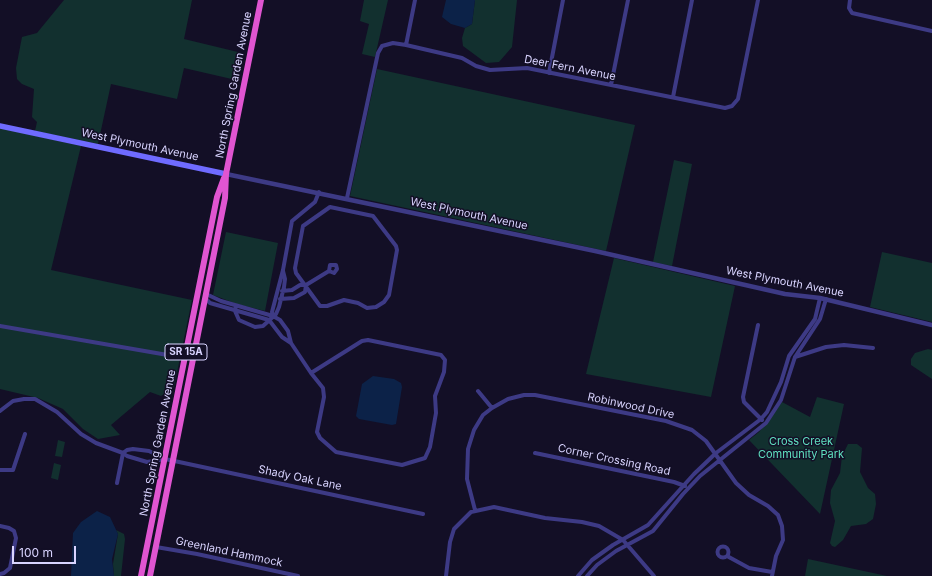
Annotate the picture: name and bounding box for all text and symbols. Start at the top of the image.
street label: North Spring Garden Avenue [213,10,255,160]
street label: Deer Fern Avenue [523,53,617,83]
street label: West Plymouth Avenue [80,126,200,164]
street label: West Plymouth Avenue [409,195,529,233]
street label: West Plymouth Avenue [725,264,845,300]
road number: SR 15A [165,344,207,360]
street label: North Spring Garden Avenue [137,368,179,518]
street label: Robinwood Drive [586,390,676,422]
park label: Cross Creek Community Park [758,435,844,461]
street label: Corner Crossing Road [556,442,672,478]
street label: Shady Oak Lane [257,463,343,493]
street label: Greenland Hammock [174,534,284,570]
scale bar [14,538,78,564]
text: 100 m [19,545,53,560]

